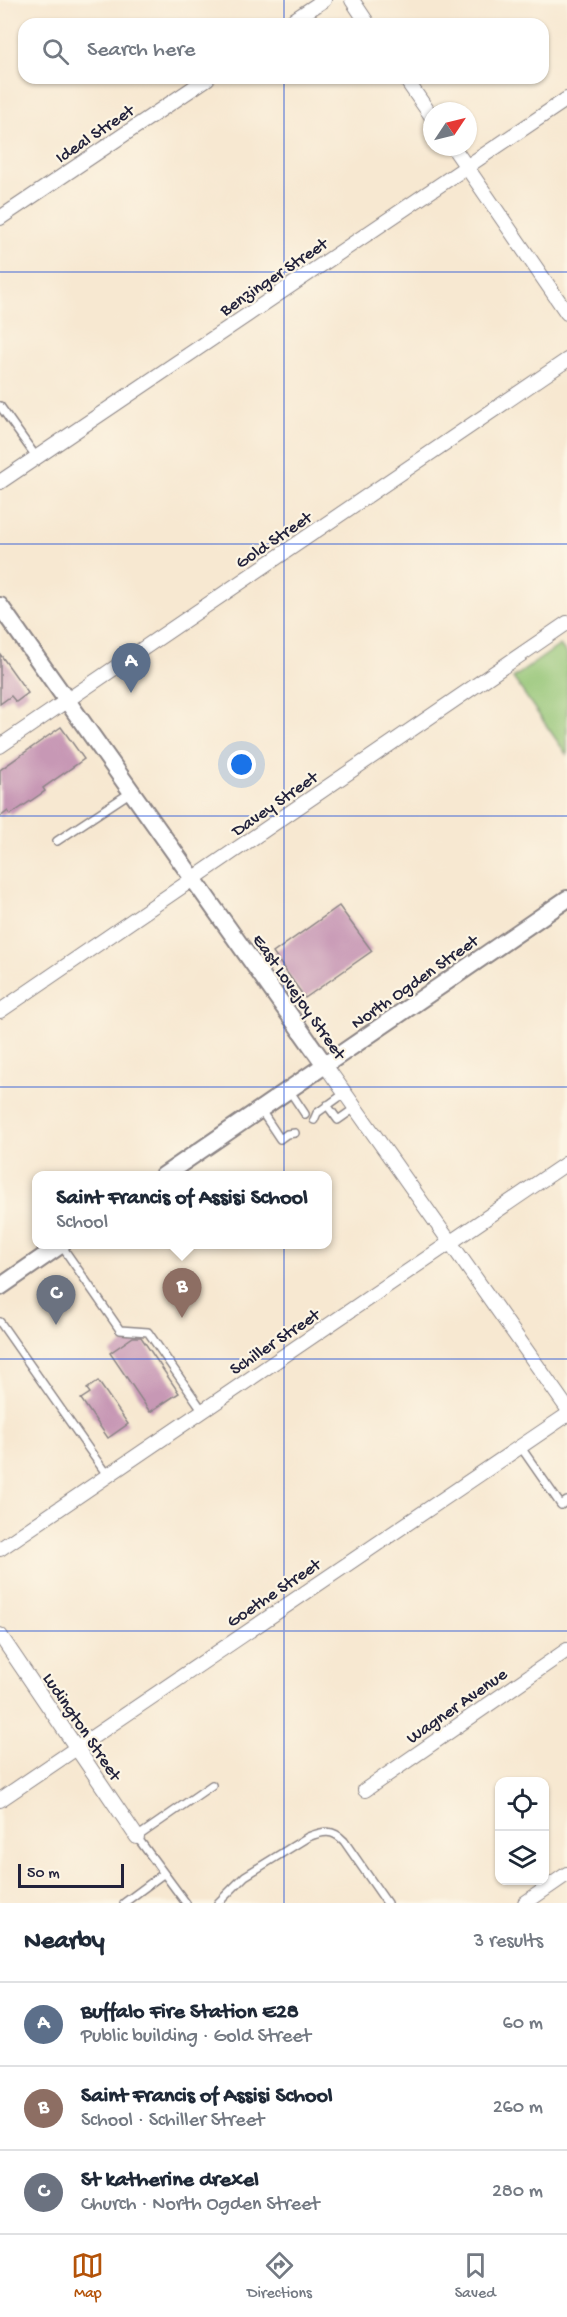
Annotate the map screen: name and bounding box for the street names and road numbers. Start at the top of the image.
street label: Ideal Street [52,100,140,169]
street label: Benzinger Street [216,233,334,322]
street label: Gold Street [232,507,318,574]
street label: Davey Street [228,767,324,843]
street label: North Ogden Street [348,930,484,1035]
street label: East Lovejoy Street [247,931,350,1066]
street label: Schiller Street [226,1304,326,1381]
street label: Goethe Street [224,1554,327,1633]
street label: Wagner Avenue [403,1664,512,1750]
street label: Ludington Street [37,1669,126,1787]

